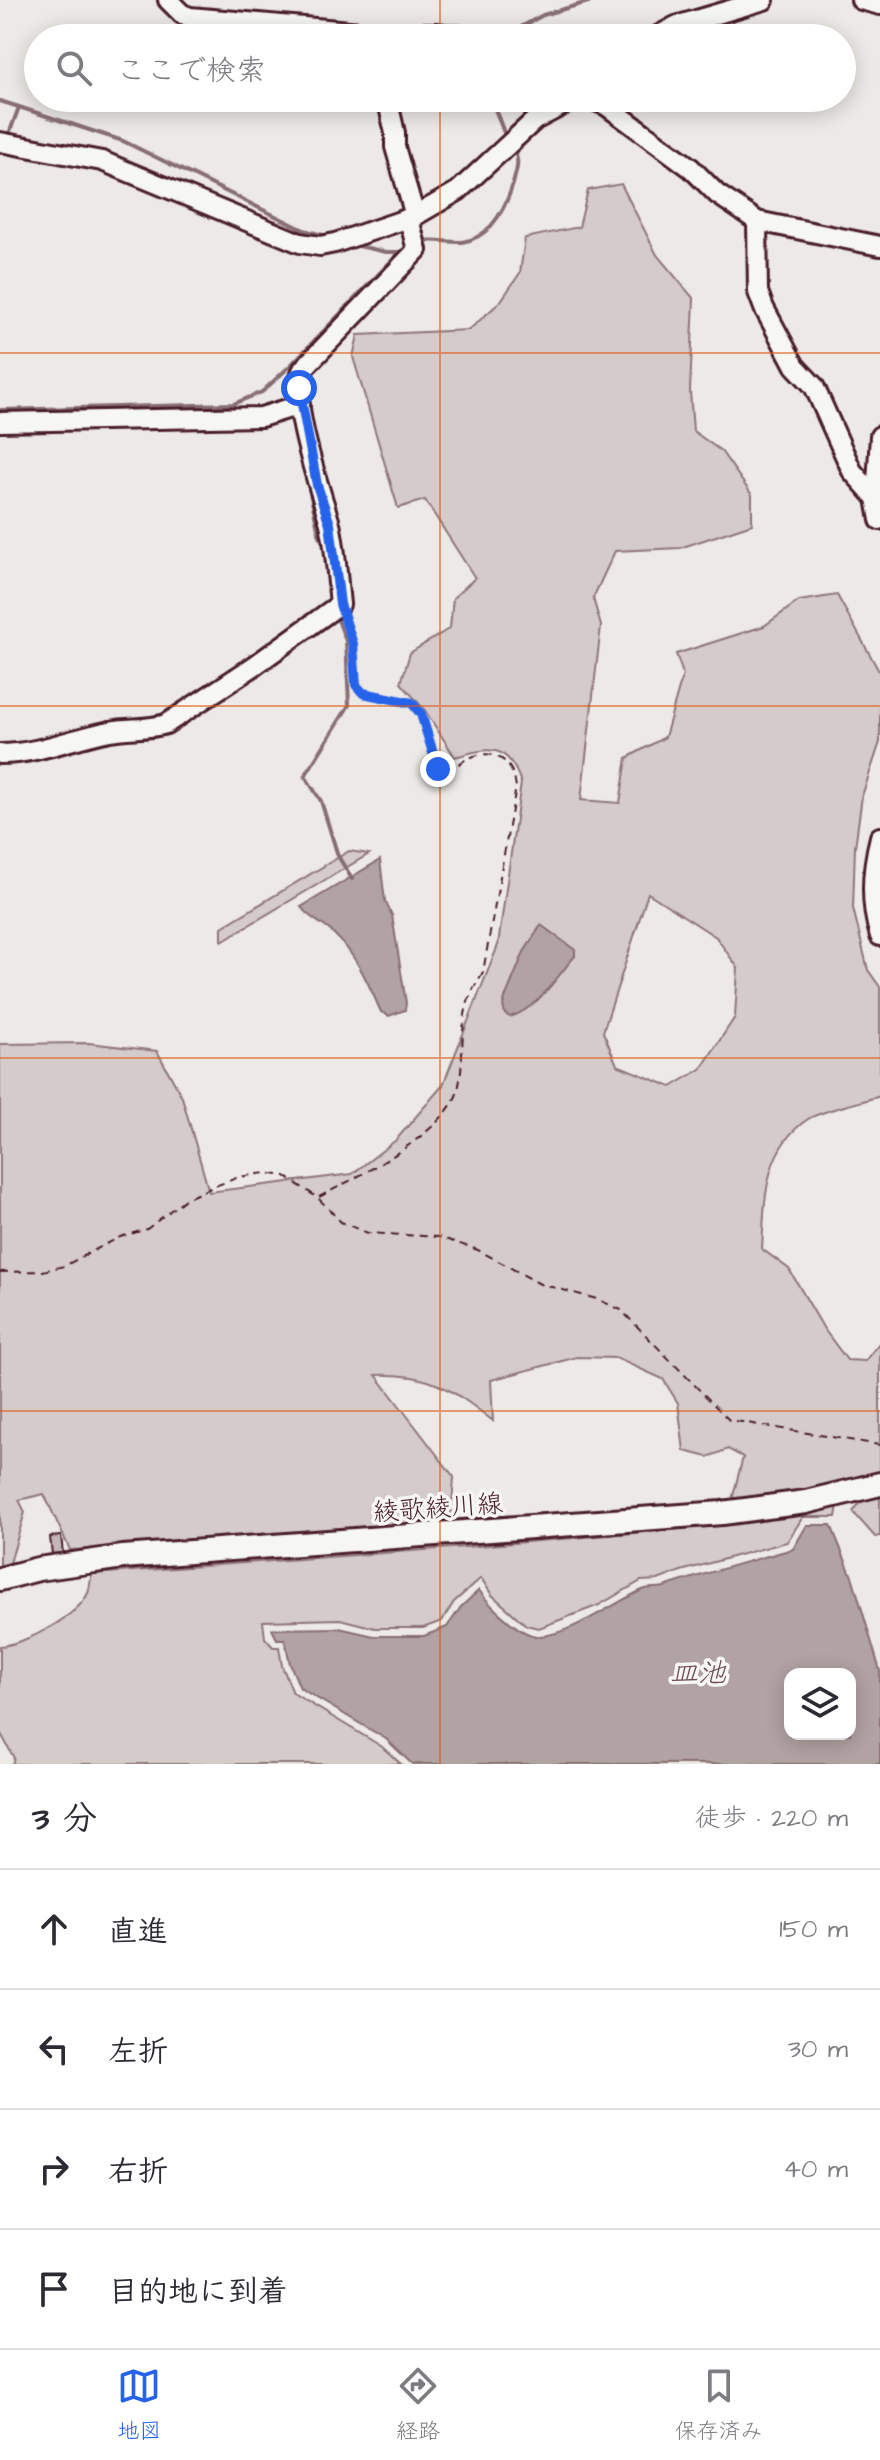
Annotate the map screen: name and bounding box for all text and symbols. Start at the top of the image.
search box [24,24,856,112]
icon: search [52,46,96,90]
text: ここで検索 [116,50,266,92]
route start [281,370,317,406]
route end [420,751,456,787]
street label: 綾歌綾川線 [372,1486,504,1530]
water label: 皿池 [670,1654,727,1693]
map controls [784,1668,856,1740]
button: layers [784,1668,856,1740]
text: 3 分 [32,1795,97,1843]
text: 徒歩 · 220 m [695,1800,848,1836]
icon: ahead [32,1907,76,1951]
text: 直進 [108,1911,168,1953]
text: 150 m [779,1911,848,1947]
icon: left [32,2027,76,2071]
text: 左折 [108,2031,168,2073]
text: 30 m [788,2031,848,2067]
icon: right [32,2147,76,2191]
text: 右折 [108,2151,168,2193]
text: 40 m [783,2151,848,2187]
icon: arrive [32,2267,76,2311]
text: 目的地に到着 [108,2271,288,2313]
tab: 地図 [117,2364,161,2447]
tab: 経路 [396,2364,440,2447]
tab: 保存済み [675,2364,763,2447]

